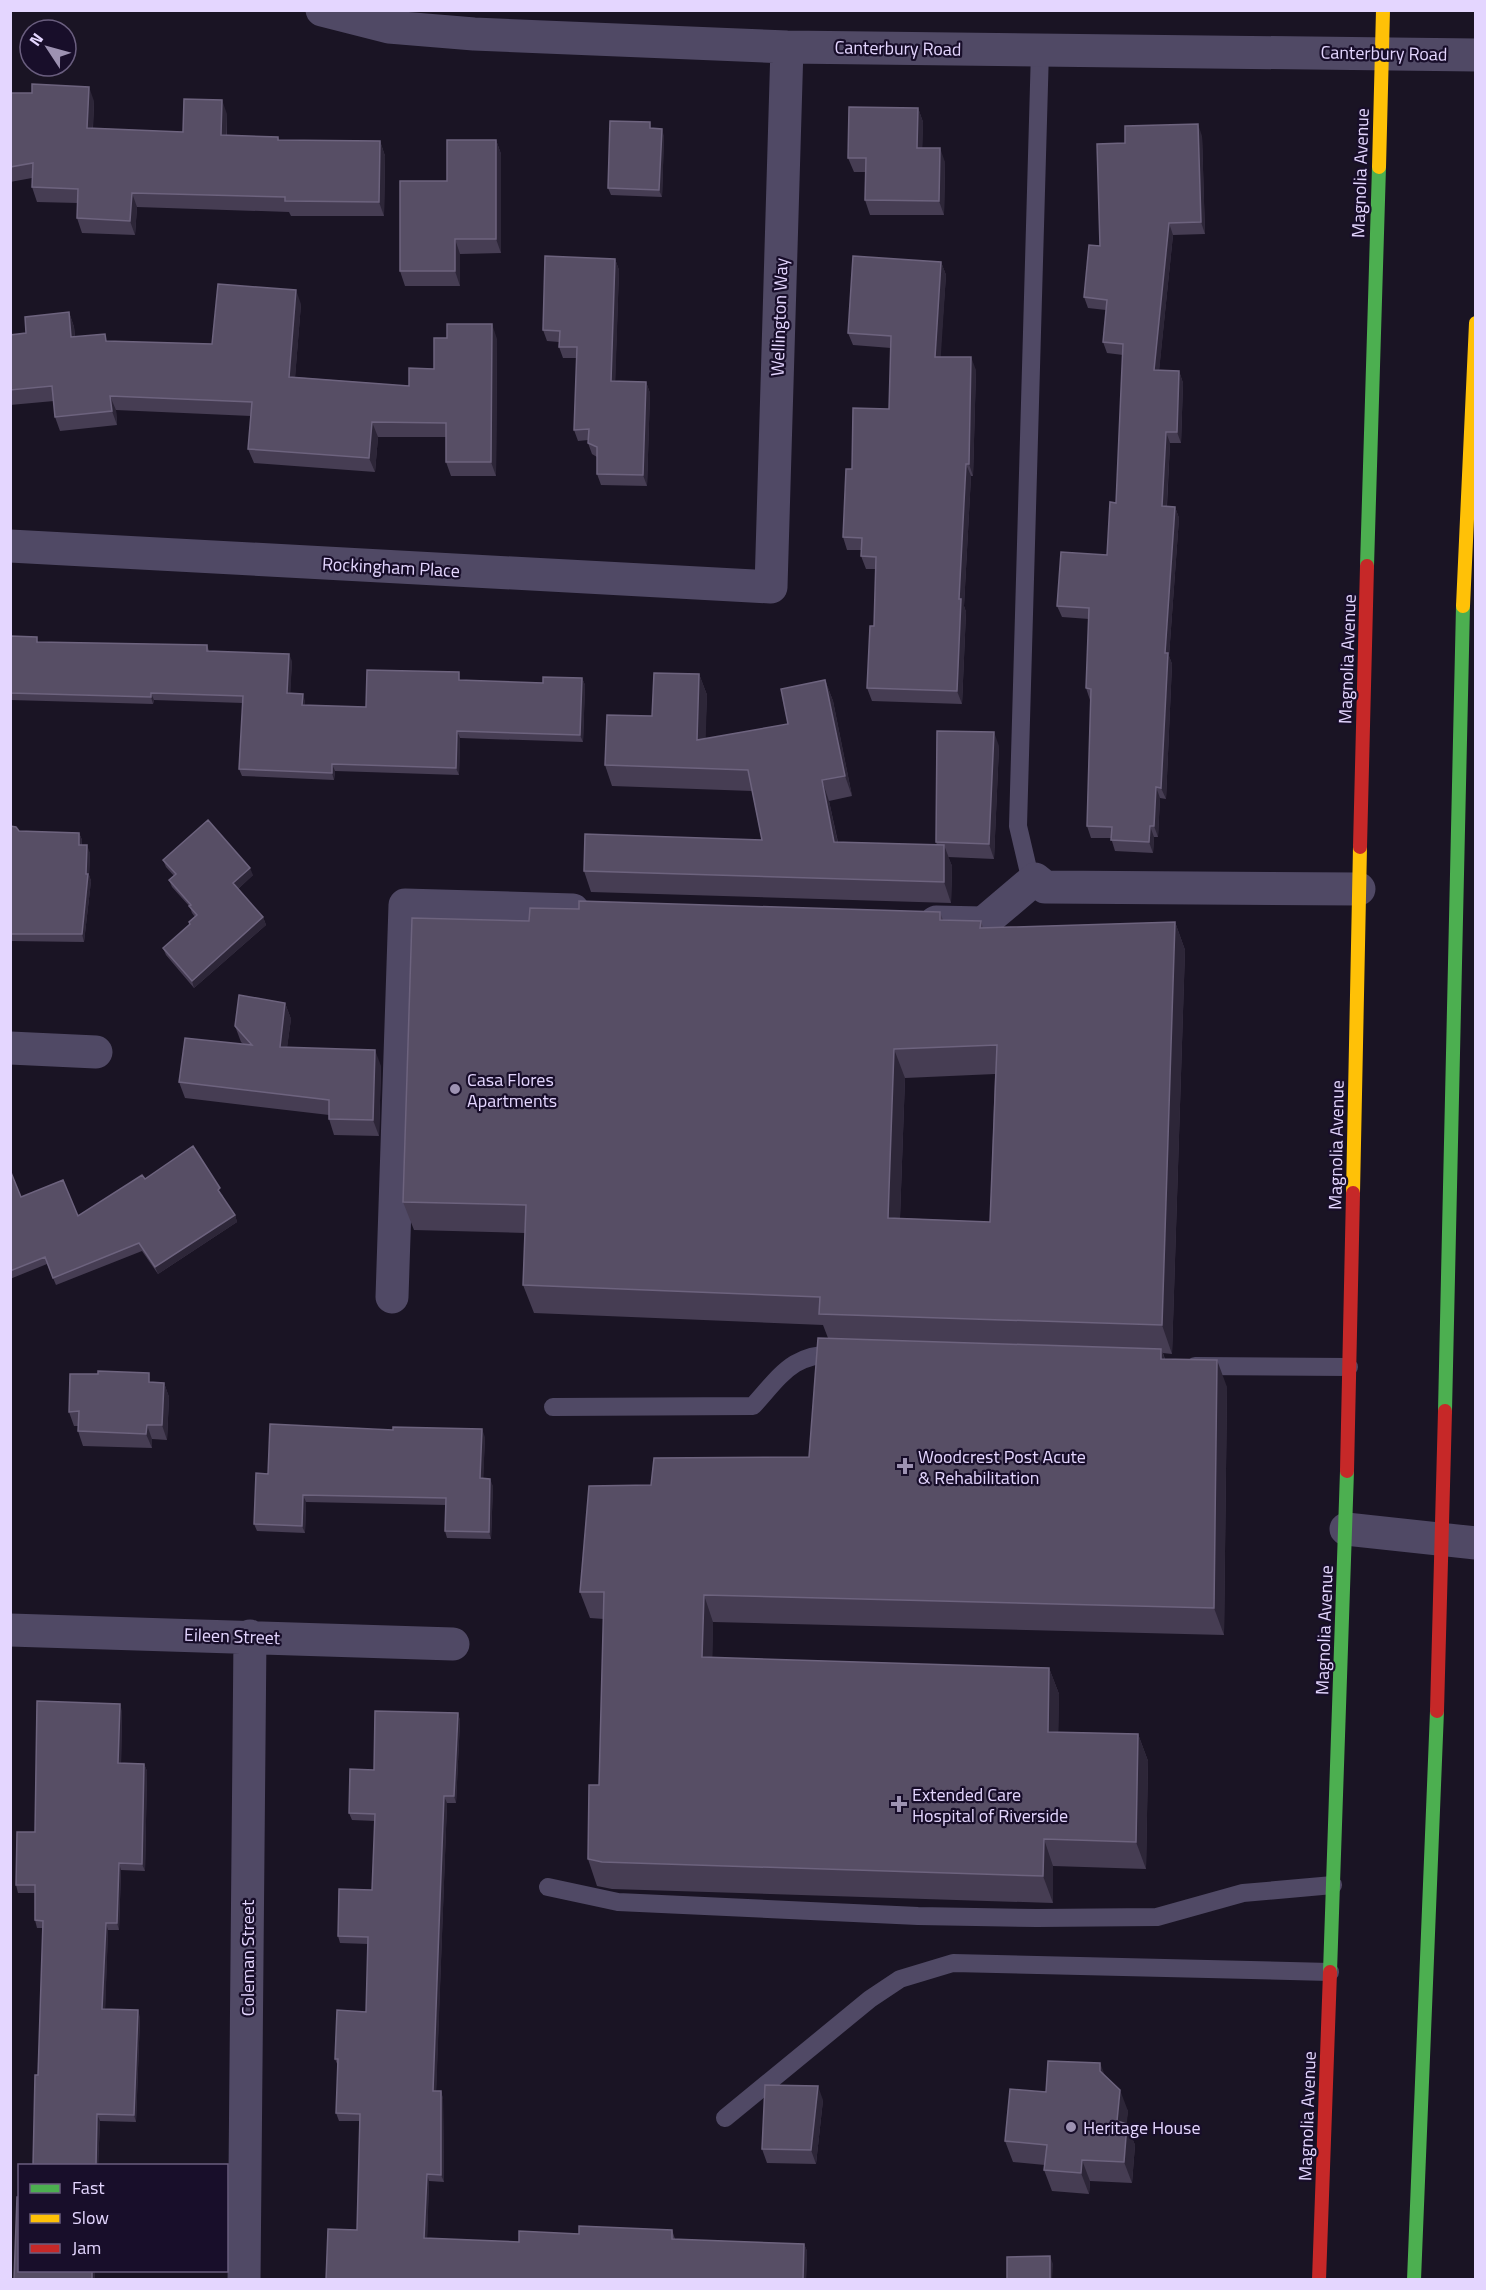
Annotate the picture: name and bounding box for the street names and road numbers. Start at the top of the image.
street label: Canterbury Road [834,33,962,63]
street label: Canterbury Road [1320,38,1448,68]
street label: Magnolia Avenue [1344,108,1376,238]
street label: Wellington Way [763,257,795,377]
street label: Rockingham Place [321,550,461,584]
street label: Magnolia Avenue [1331,594,1363,724]
street label: Magnolia Avenue [1321,1080,1351,1210]
street label: Magnolia Avenue [1308,1565,1340,1695]
street label: Eileen Street [183,1621,281,1651]
street label: Coleman Street [234,1899,261,2016]
street label: Magnolia Avenue [1291,2051,1323,2181]

